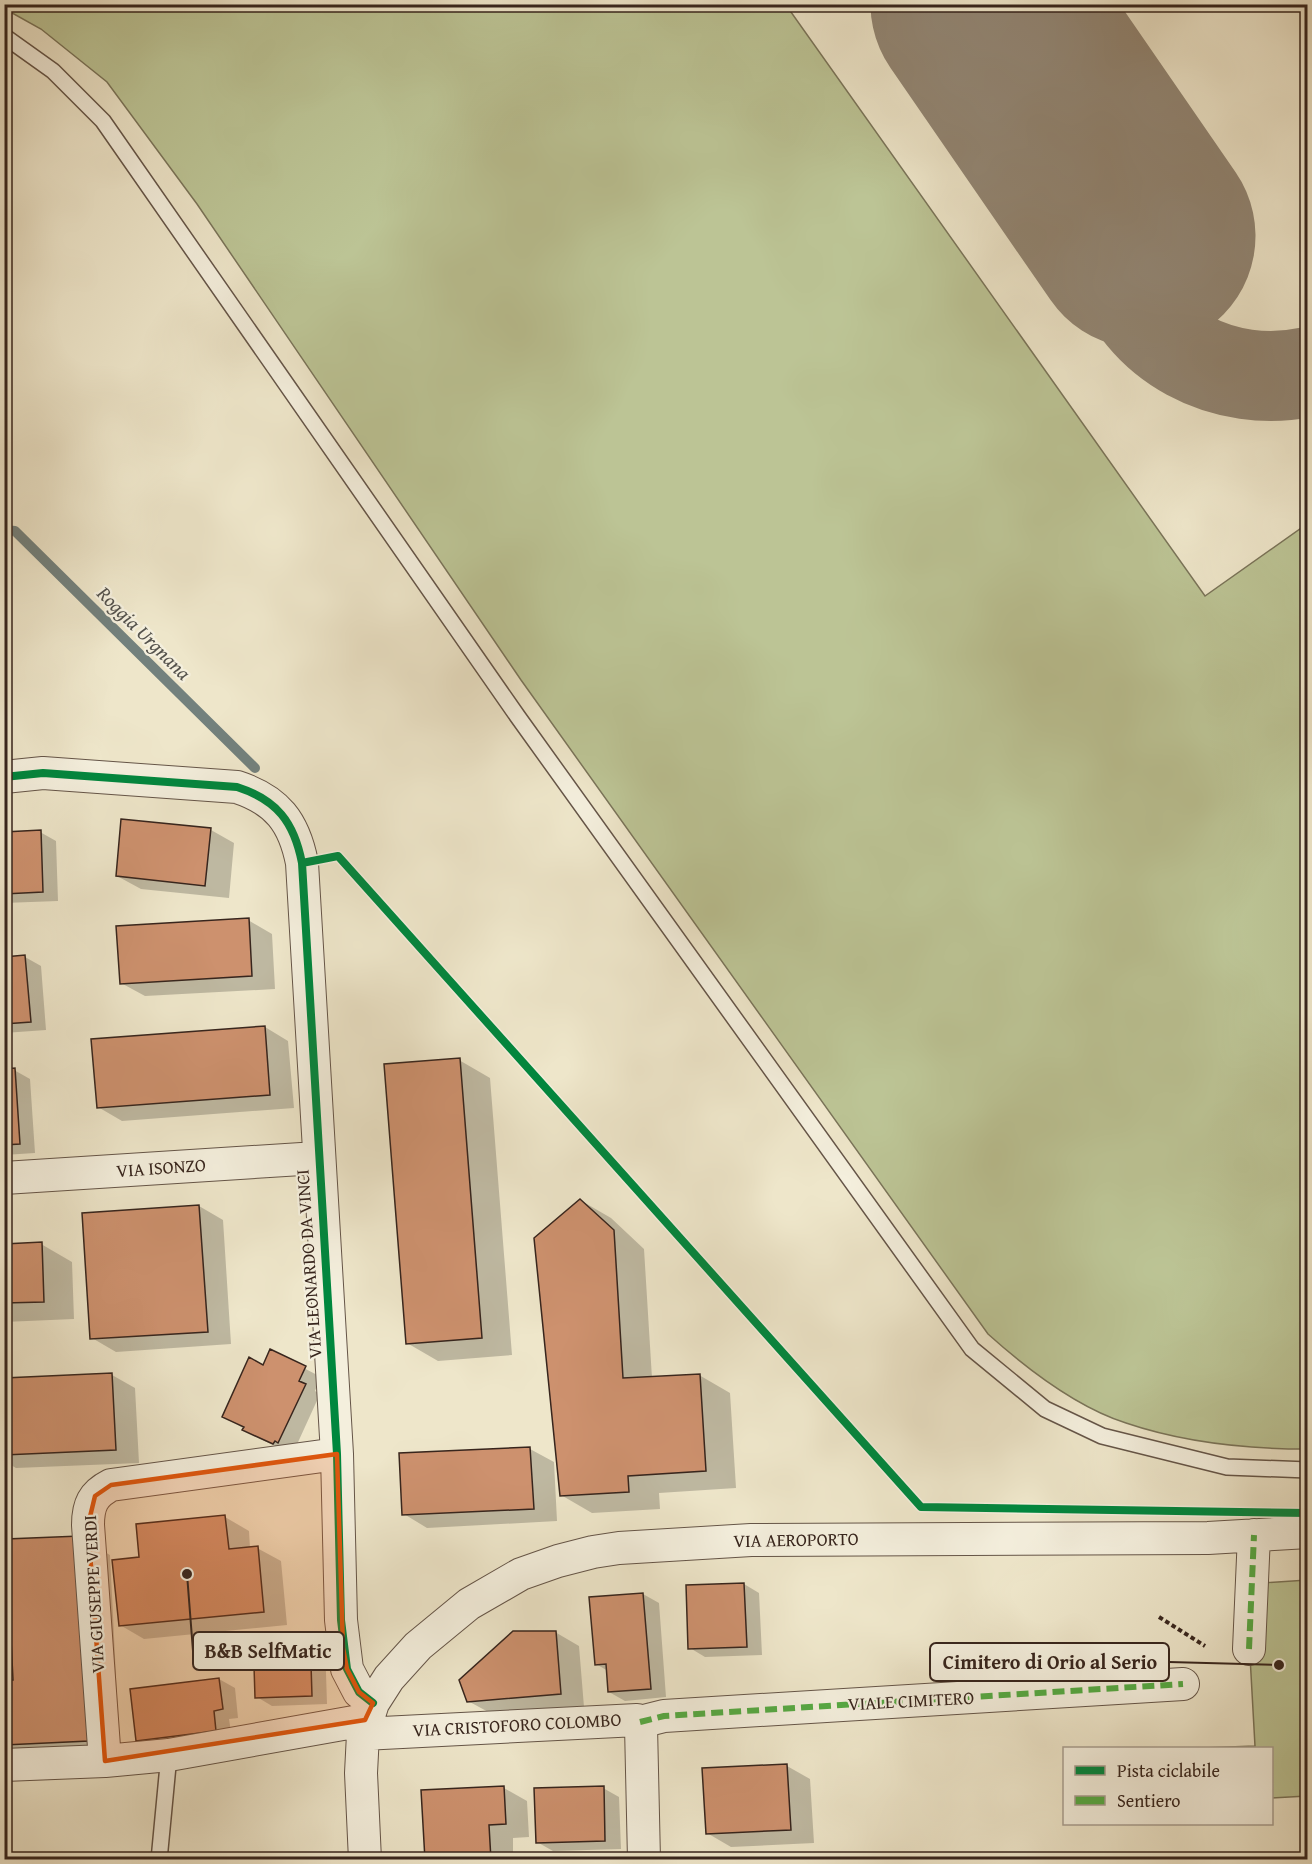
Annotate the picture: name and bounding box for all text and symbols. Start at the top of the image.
water label: Roggia Urgnana [90,578,199,687]
street label: VIA ISONZO [115,1151,207,1184]
street label: VIA LEONARDO DA VINCI [288,1169,329,1360]
street label: VIA GIUSEPPE VERDI [76,1514,111,1674]
street label: VIA AEROPORTO [733,1525,859,1554]
callout: B&B SelfMatic [193,1632,344,1670]
text: B&B SelfMatic [204,1636,332,1665]
callout: Cimitero di Orio al Serio [930,1643,1169,1681]
text: Cimitero di Orio al Serio [943,1647,1158,1676]
street label: VIALE CIMITERO [847,1684,975,1717]
street label: VIA CRISTOFORO COLOMBO [412,1706,622,1743]
legend [1063,1747,1273,1825]
text: Pista ciclabile [1117,1757,1220,1784]
text: Sentiero [1117,1787,1181,1814]

